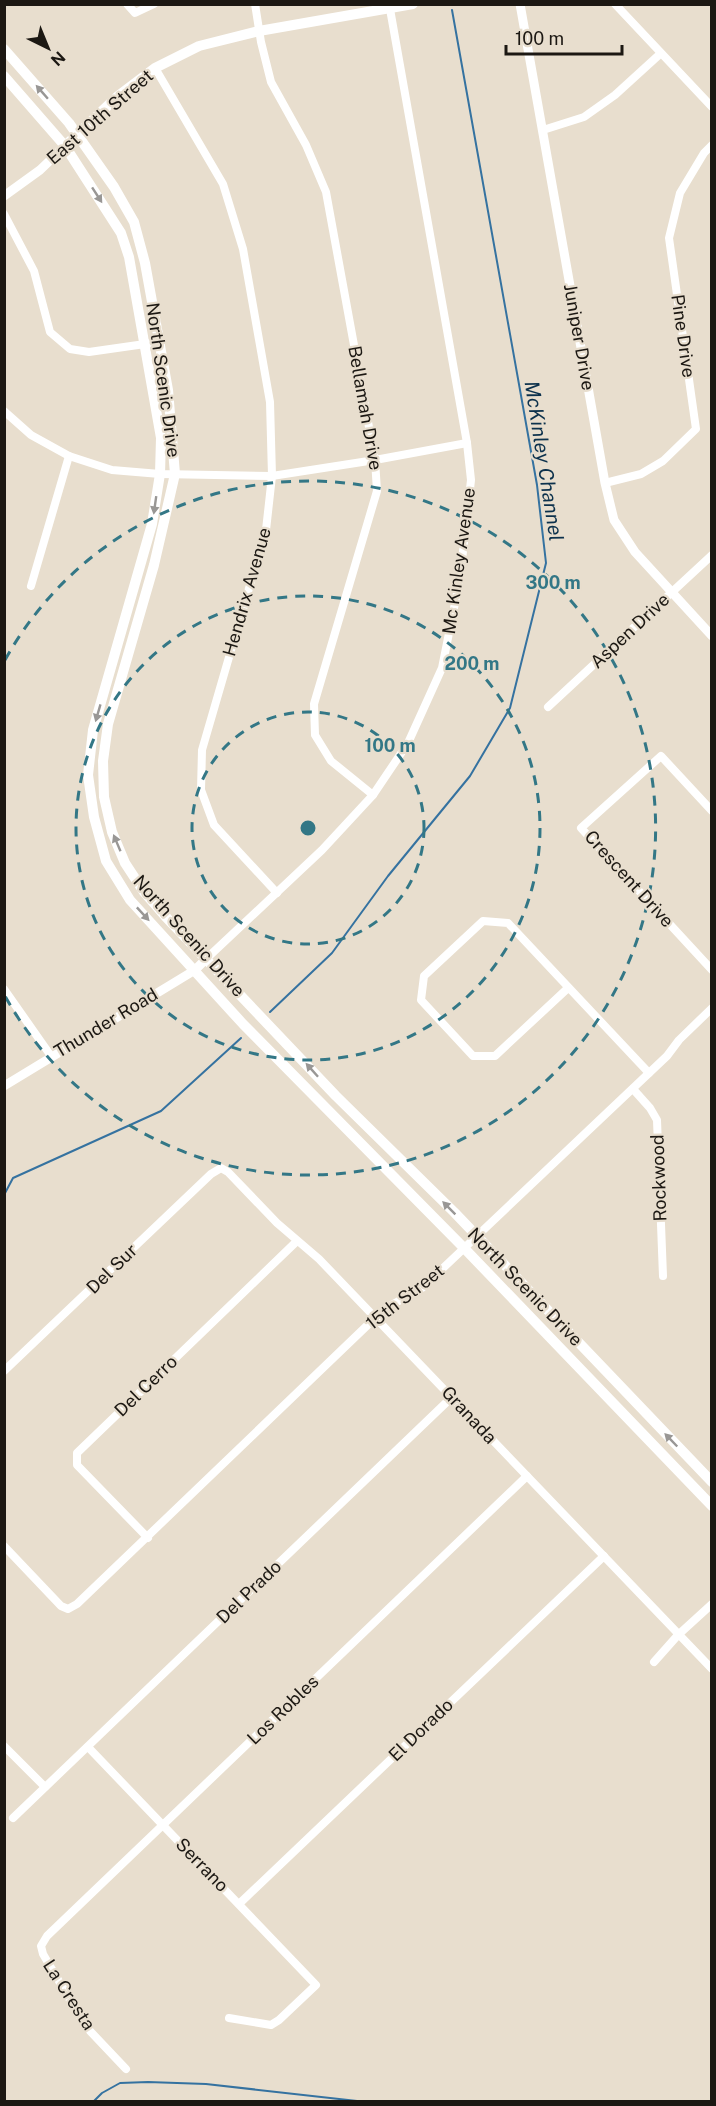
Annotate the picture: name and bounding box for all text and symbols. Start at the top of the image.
north arrow [18,18,78,78]
scale bar [506,18,622,56]
text: 100 m [515,28,564,49]
text: N [47,47,69,70]
street label: East 10th Street [42,65,157,168]
one-way arrow [36,85,49,100]
one-way arrow [91,187,102,204]
street label: Juniper Drive [560,282,599,392]
street label: Pine Drive [667,293,700,379]
street label: North Scenic Drive [142,301,185,459]
street label: Bellamah Drive [344,344,387,472]
water label: McKinley Channel [519,379,569,543]
street label: Mc Kinley Avenue [438,486,479,636]
one-way arrow [151,495,160,514]
street label: Hendrix Avenue [218,525,275,659]
text: 300 m [525,572,581,593]
street label: Aspen Drive [586,589,674,673]
text: 200 m [445,653,499,674]
one-way arrow [93,704,102,722]
text: 100 m [364,735,416,756]
centre of rings [298,818,318,838]
street label: Crescent Drive [580,826,678,931]
one-way arrow [112,834,122,852]
street label: North Scenic Drive [129,871,249,1001]
one-way arrow [136,906,150,921]
street label: Thunder Road [50,983,161,1062]
one-way arrow [305,1062,319,1077]
street label: Rockwood [646,1134,671,1222]
one-way arrow [443,1201,457,1215]
street label: North Scenic Drive [464,1223,587,1350]
street label: Del Sur [82,1239,141,1298]
street label: 15th Street [362,1260,448,1334]
street label: Del Cerro [110,1351,181,1421]
street label: Granada [438,1382,501,1448]
one-way arrow [664,1432,678,1447]
street label: Del Prado [212,1556,285,1628]
street label: Los Robles [243,1671,323,1749]
street label: El Dorado [384,1694,457,1765]
street label: Serrano [172,1833,233,1896]
street label: La Cresta [39,1956,100,2034]

